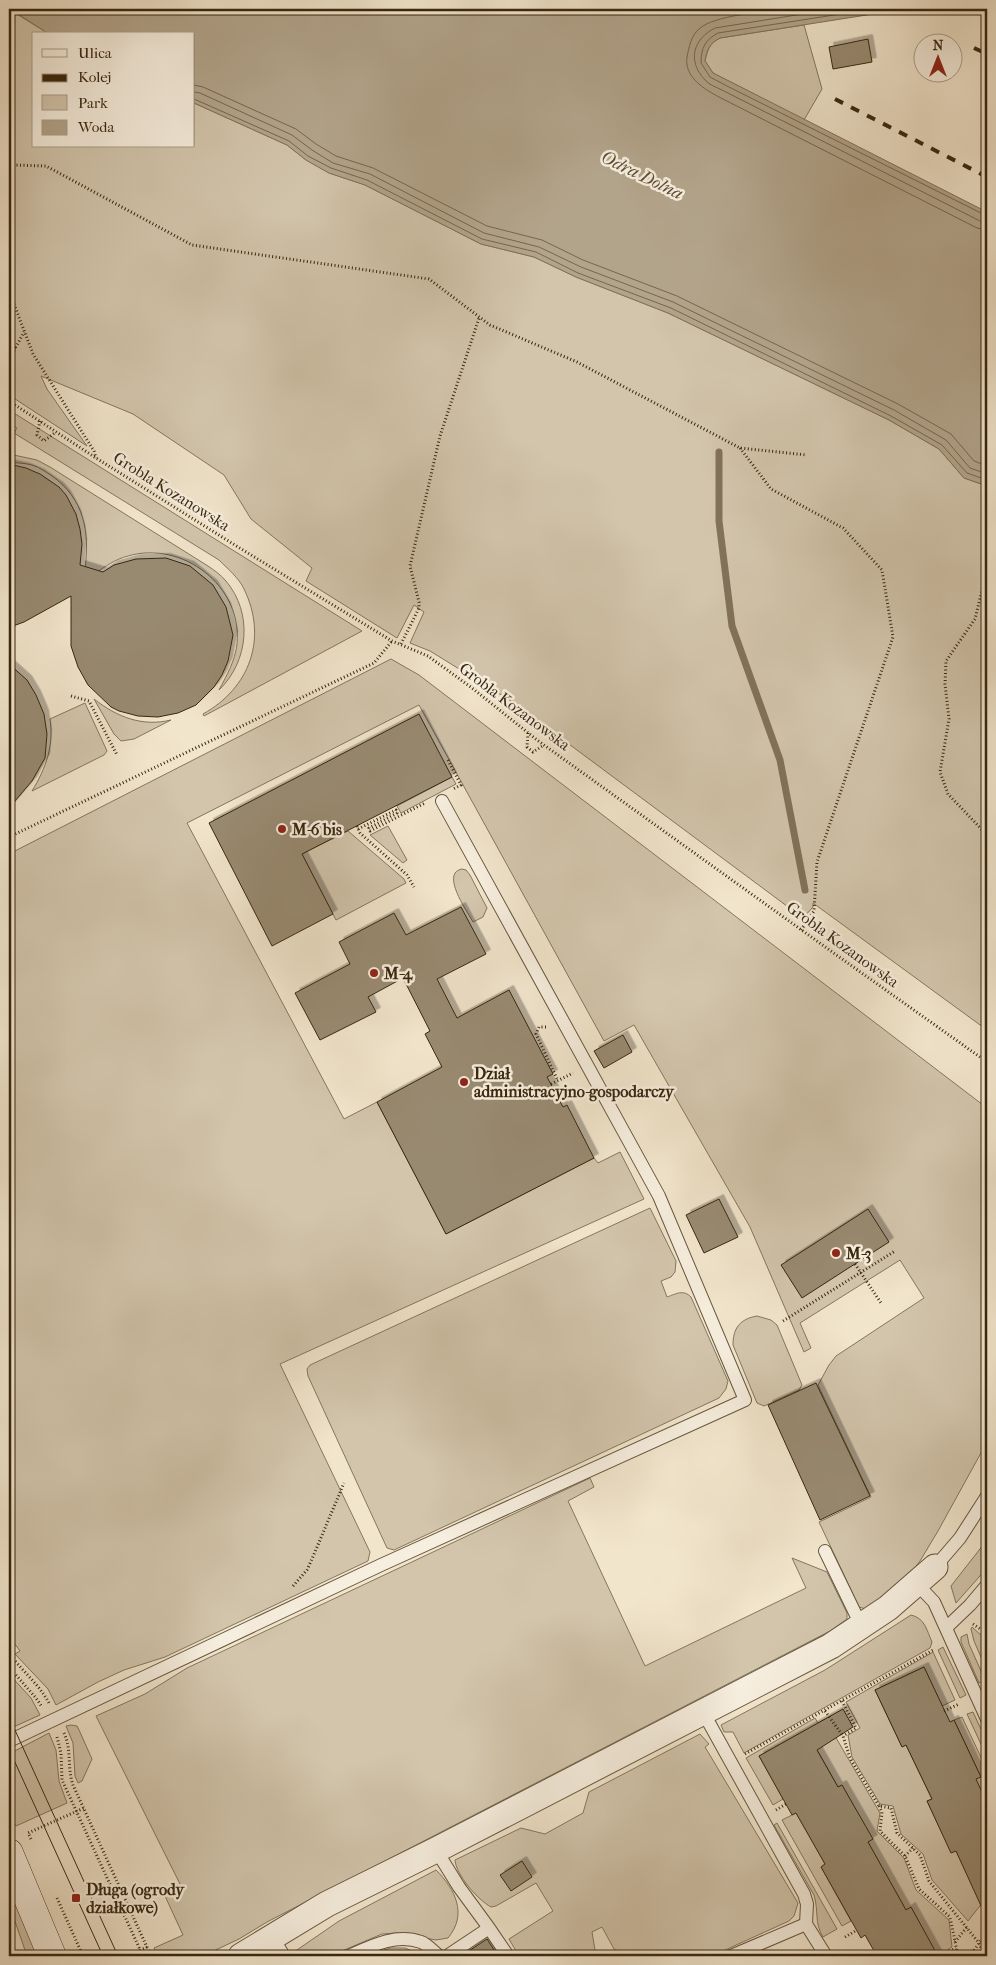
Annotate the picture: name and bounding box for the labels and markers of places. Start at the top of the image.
place label: M-6 bis [291,820,342,839]
marker: M-6 bis [276,823,288,835]
place label: M-4 [383,964,414,984]
marker: M-4 [368,967,380,979]
place label: Dział administracyjno-gospodarczy [474,1064,675,1102]
marker: Dział administracyjno-gospodarczy [458,1076,470,1088]
place label: M-3 [845,1244,871,1264]
marker: M-3 [830,1247,842,1259]
place label: Długa (ogrody działkowe) [86,1880,186,1917]
marker: Długa (ogrody działkowe) [70,1892,82,1904]

